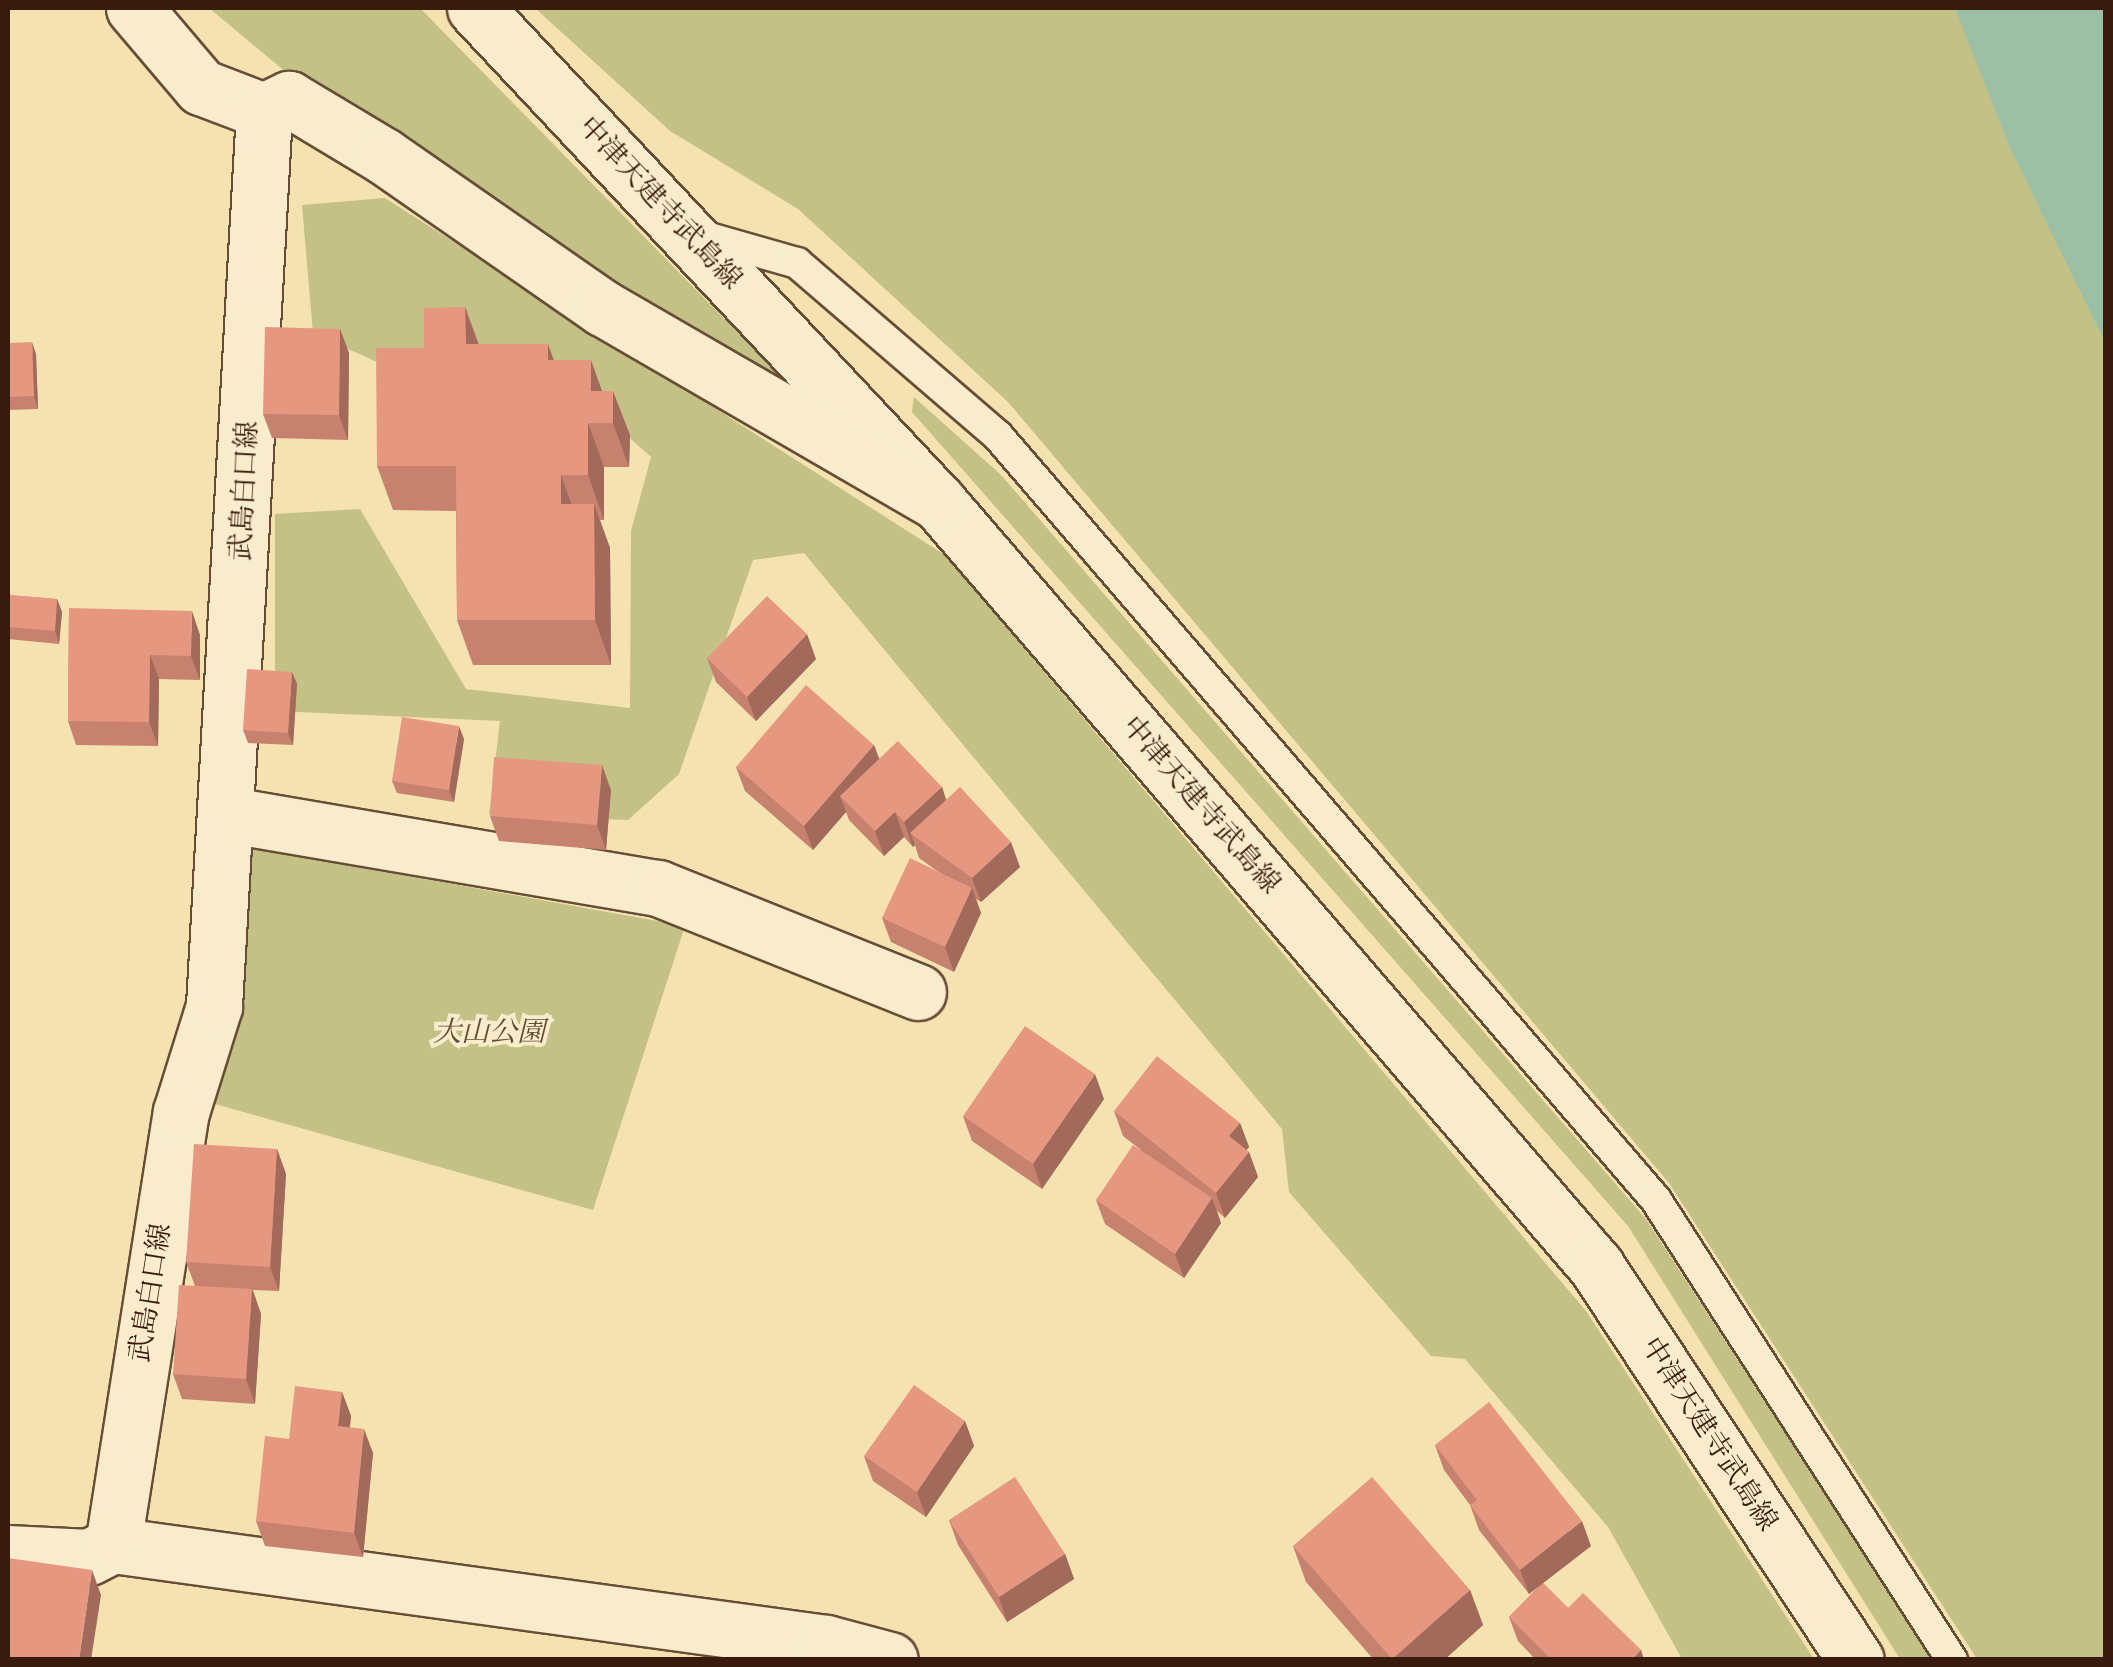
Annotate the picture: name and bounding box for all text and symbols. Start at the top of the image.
street label: 中津天建寺武島線 [570,111,748,297]
street label: 武島白口線 [226,420,266,562]
street label: 中津天建寺武島線 [1114,710,1286,902]
park label: 大山公園 [433,1017,545,1051]
street label: 武島白口線 [124,1221,180,1365]
street label: 中津天建寺武島線 [1633,1332,1783,1538]

